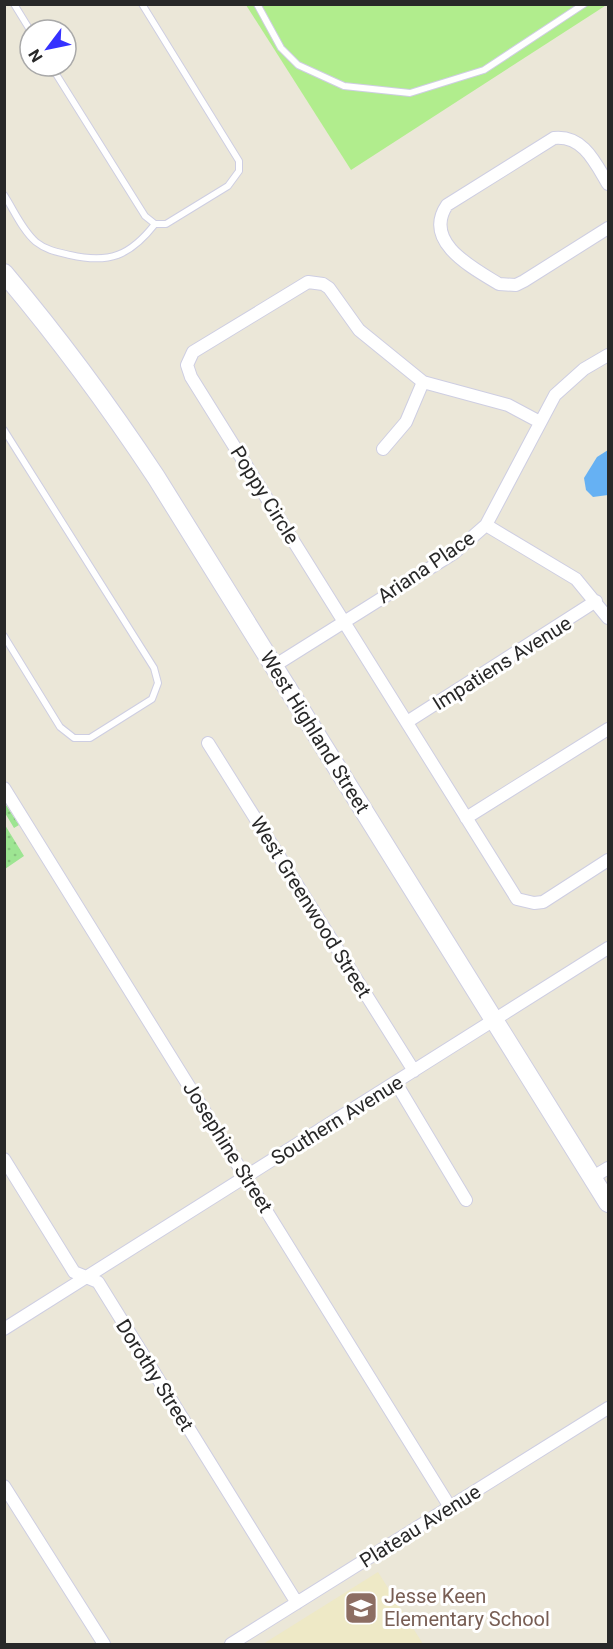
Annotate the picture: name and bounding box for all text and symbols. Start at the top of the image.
north arrow [18,18,78,78]
text: N [25,46,47,66]
street label: Poppy Circle [225,442,305,548]
street label: Ariana Place [373,526,479,608]
street label: Impatiens Avenue [428,611,576,715]
street label: West Highland Street [255,646,375,818]
street label: West Greenwood Street [245,812,377,1002]
street label: Southern Avenue [267,1070,407,1170]
street label: Josephine Street [178,1077,278,1217]
street label: Dorothy Street [111,1315,199,1435]
street label: Plateau Avenue [355,1479,485,1573]
place label: Jesse Keen Elementary School [384,1584,550,1631]
school or university icon: Jesse Keen Elementary School [343,1590,379,1626]

